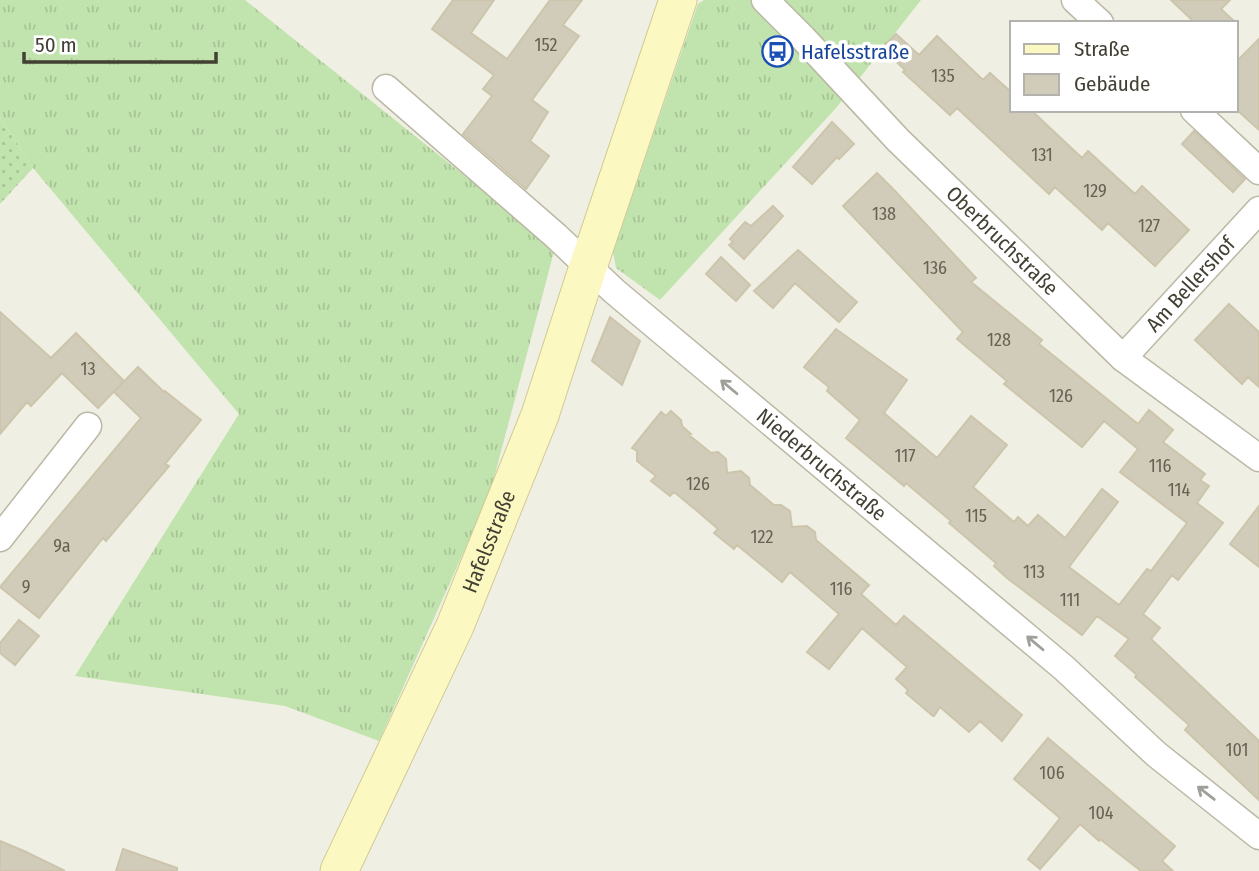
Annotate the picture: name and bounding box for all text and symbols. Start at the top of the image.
scale bar [24,21,217,65]
legend [1010,21,1238,112]
text: 50 m [35,32,77,58]
house number: 152 [534,34,558,56]
bus stop icon: Hafelsstraße [761,35,795,69]
text: Straße [1074,36,1130,62]
place label: Hafelsstraße [801,39,909,65]
house number: 135 [931,65,955,87]
text: Gebäude [1074,71,1150,97]
house number: 131 [1031,144,1053,166]
house number: 129 [1083,180,1107,202]
street label: Oberbruchstraße [941,181,1064,301]
house number: 138 [872,203,896,225]
house number: 127 [1138,215,1160,237]
street label: Am Bellershof [1141,230,1242,337]
house number: 136 [923,257,947,279]
house number: 128 [987,329,1011,351]
house number: 13 [80,358,96,380]
one-way arrow [720,379,738,395]
house number: 126 [1049,385,1073,407]
street label: Niederbruchstraße [751,403,892,527]
house number: 117 [894,445,916,467]
house number: 116 [1149,455,1171,477]
house number: 126 [686,473,710,495]
house number: 114 [1168,479,1191,501]
street label: Hafelsstraße [457,487,521,597]
house number: 115 [965,505,987,527]
house number: 122 [751,526,774,548]
house number: 9a [53,535,71,557]
house number: 113 [1023,561,1045,583]
house number: 9 [22,576,30,598]
house number: 116 [830,578,852,600]
house number: 111 [1060,589,1080,611]
one-way arrow [1026,636,1044,651]
house number: 101 [1226,739,1248,761]
house number: 106 [1039,762,1065,784]
one-way arrow [1197,786,1215,801]
house number: 104 [1088,802,1114,824]

